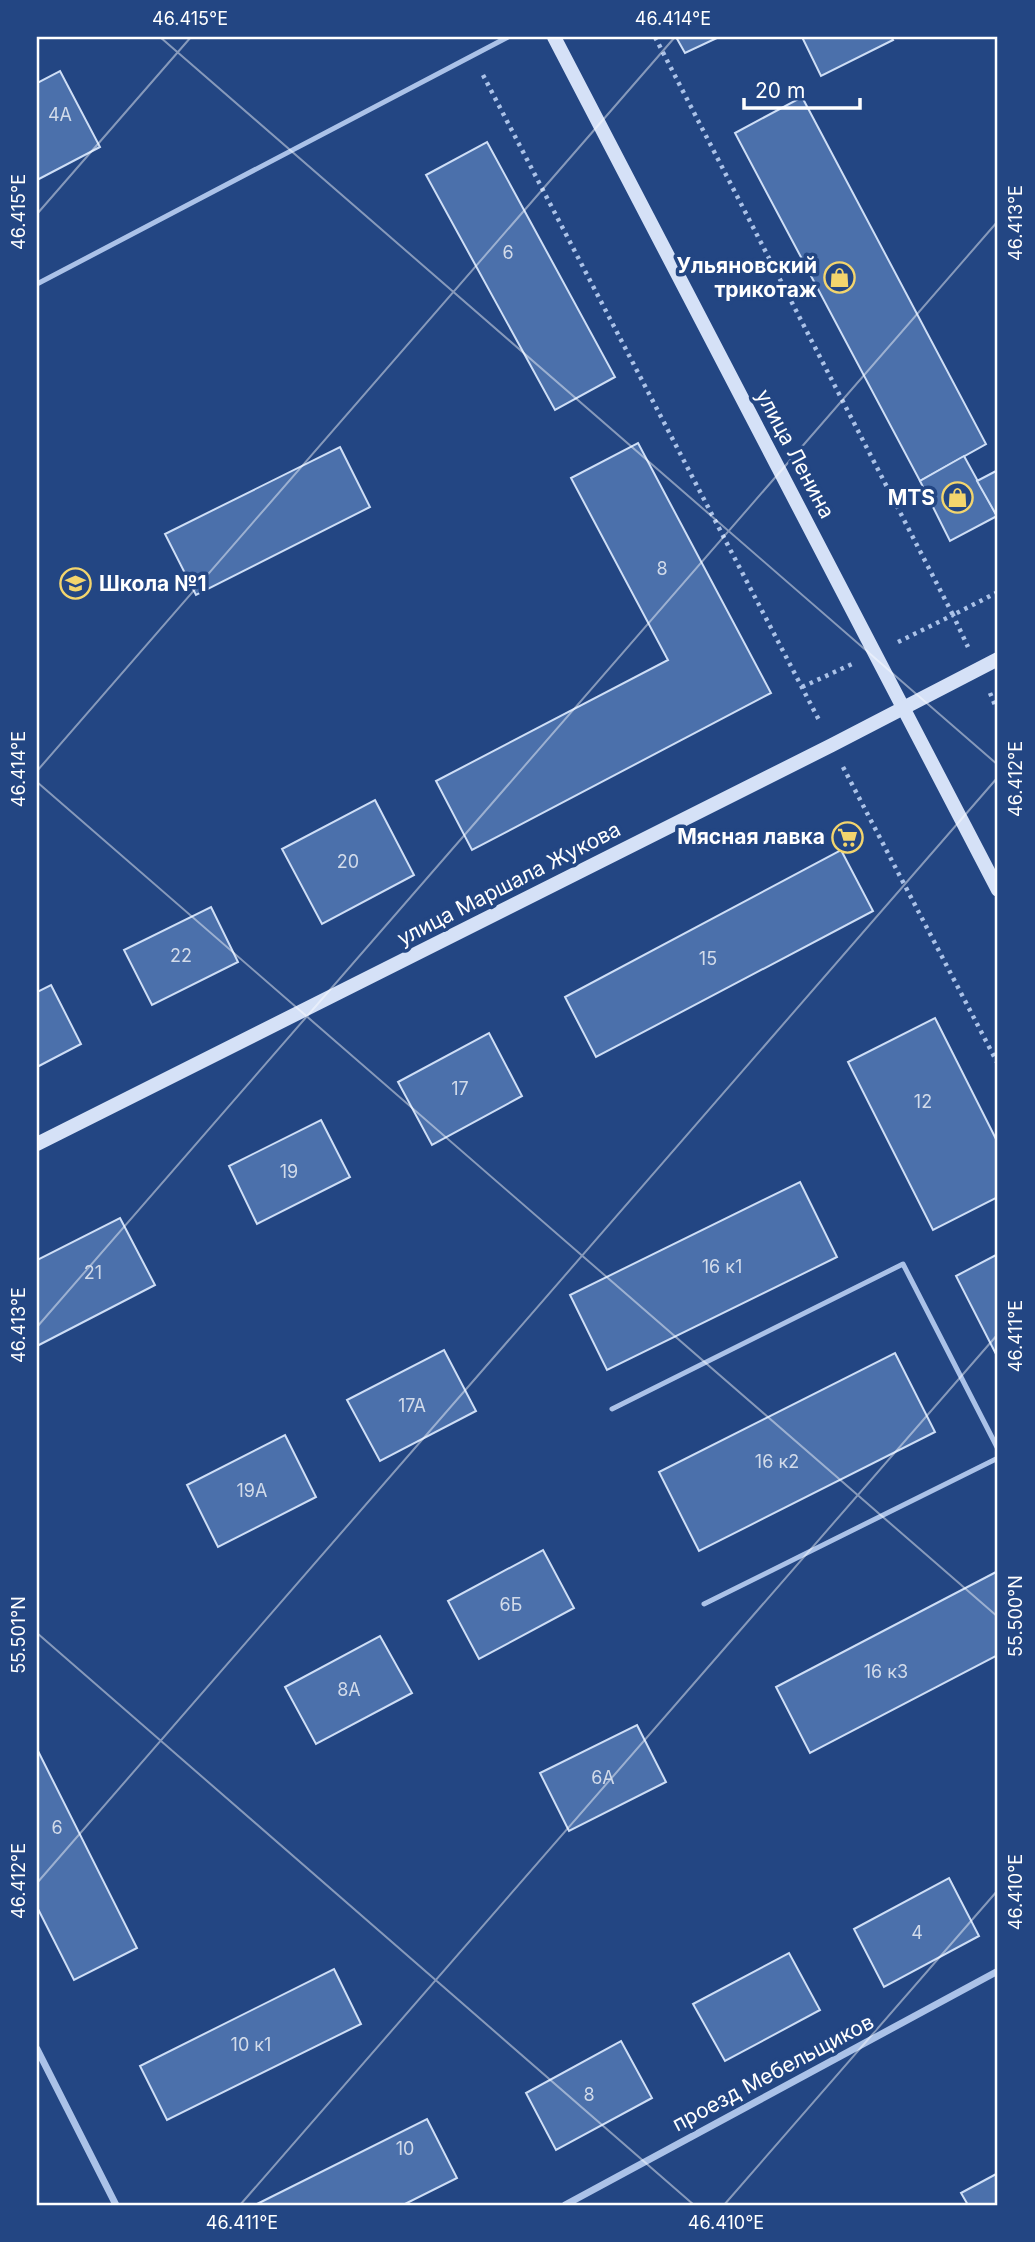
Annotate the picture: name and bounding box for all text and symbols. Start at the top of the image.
text: 46.415°E [152,8,228,29]
text: 46.414°E [635,8,711,29]
scale bar [744,66,860,110]
text: 20 m [755,78,805,103]
house number: 4А [48,104,72,125]
text: 46.415°E [8,174,29,250]
text: 46.413°E [1005,185,1026,261]
house number: 6 [502,242,514,263]
place label: Ульяновский трикотаж [676,253,817,302]
shop icon: Ульяновский трикотаж [823,261,857,295]
street label: улица Ленина [751,385,840,523]
shop icon: MTS [941,481,975,515]
place label: MTS [888,485,935,510]
house number: 8 [656,558,668,579]
school or university icon: Школа №1 [59,567,93,601]
place label: Школа №1 [99,571,206,596]
text: 46.414°E [8,731,29,807]
text: 46.412°E [1005,741,1026,817]
street label: улица Маршала Жукова [393,816,625,951]
supermarket icon: Мясная лавка [831,820,865,854]
place label: Мясная лавка [677,824,825,849]
house number: 20 [337,851,359,872]
house number: 22 [170,945,192,966]
house number: 15 [699,948,717,969]
house number: 17 [451,1078,469,1099]
house number: 12 [914,1091,932,1112]
house number: 19 [280,1161,298,1182]
house number: 16 к1 [702,1256,742,1277]
house number: 21 [84,1262,102,1283]
text: 46.413°E [8,1287,29,1363]
text: 46.411°E [1005,1300,1026,1372]
house number: 17А [398,1395,426,1416]
house number: 16 к2 [755,1451,799,1472]
house number: 19А [237,1480,267,1501]
text: 55.500°N [1005,1575,1026,1657]
house number: 6Б [500,1594,522,1615]
text: 55.501°N [8,1596,29,1674]
house number: 16 к3 [864,1661,908,1682]
house number: 8А [337,1679,361,1700]
house number: 6А [591,1767,615,1788]
house number: 6 [51,1817,63,1838]
text: 46.412°E [8,1843,29,1919]
text: 46.410°E [1005,1854,1026,1930]
house number: 4 [911,1922,923,1943]
street label: проезд Мебельщиков [668,2009,878,2136]
house number: 10 к1 [231,2034,271,2055]
house number: 8 [583,2084,595,2105]
house number: 10 [396,2138,414,2159]
text: 46.411°E [206,2212,278,2233]
text: 46.410°E [688,2212,764,2233]

